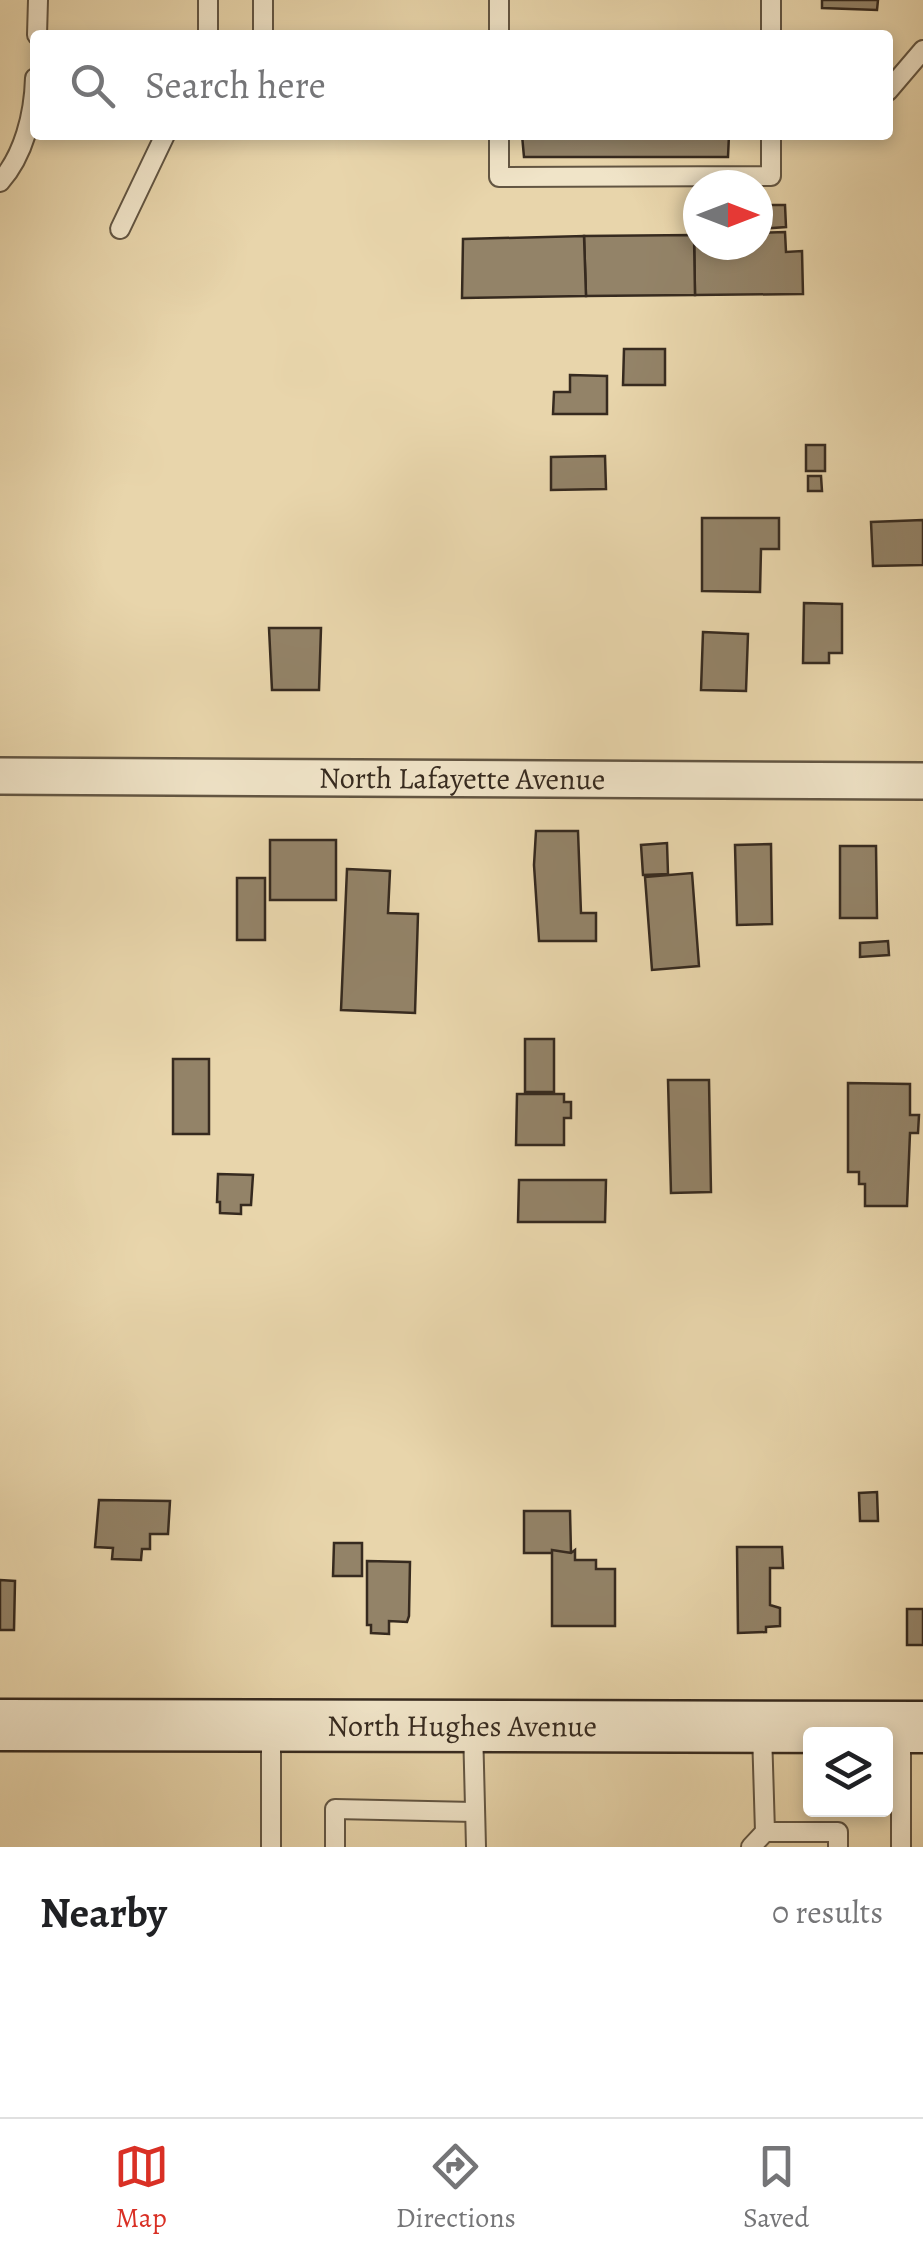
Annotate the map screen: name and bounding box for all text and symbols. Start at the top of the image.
search box [30,30,893,140]
icon: search [65,58,120,113]
text: Search here [145,59,326,111]
north arrow [683,170,773,260]
street label: North Lafayette Avenue [319,758,605,799]
street label: North Hughes Avenue [327,1706,597,1746]
map controls [803,1727,893,1817]
button: layers [803,1727,893,1817]
text: Nearby [40,1884,167,1941]
text: 0 results [772,1890,883,1934]
tab: Map [114,2139,169,2237]
tab: Directions [396,2139,516,2237]
tab: Saved [743,2139,809,2237]

